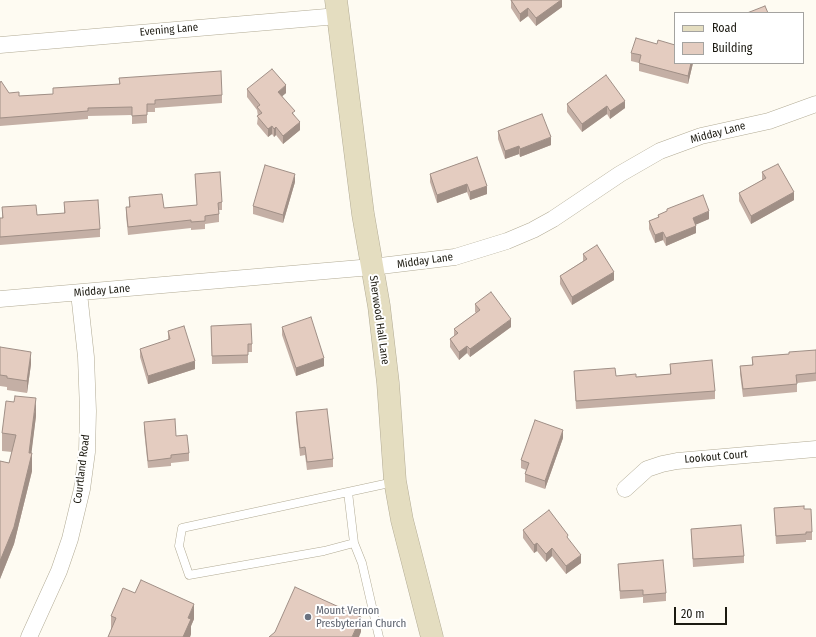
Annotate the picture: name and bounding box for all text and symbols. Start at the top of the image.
legend [674,12,804,64]
street label: Evening Lane [139,21,199,39]
text: Road [712,21,737,35]
text: Building [712,41,752,55]
street label: Midday Lane [689,119,747,147]
street label: Midday Lane [396,251,454,271]
street label: Sherwood Hall Lane [366,275,392,365]
street label: Midday Lane [73,282,131,300]
street label: Courtland Road [71,434,93,504]
street label: Lookout Court [684,448,748,466]
scale bar [676,599,729,625]
place label: Mount Vernon Presbyterian Church [316,604,406,630]
text: 20 m [681,607,705,621]
marker: Mount Vernon Presbyterian Church [303,612,313,622]

